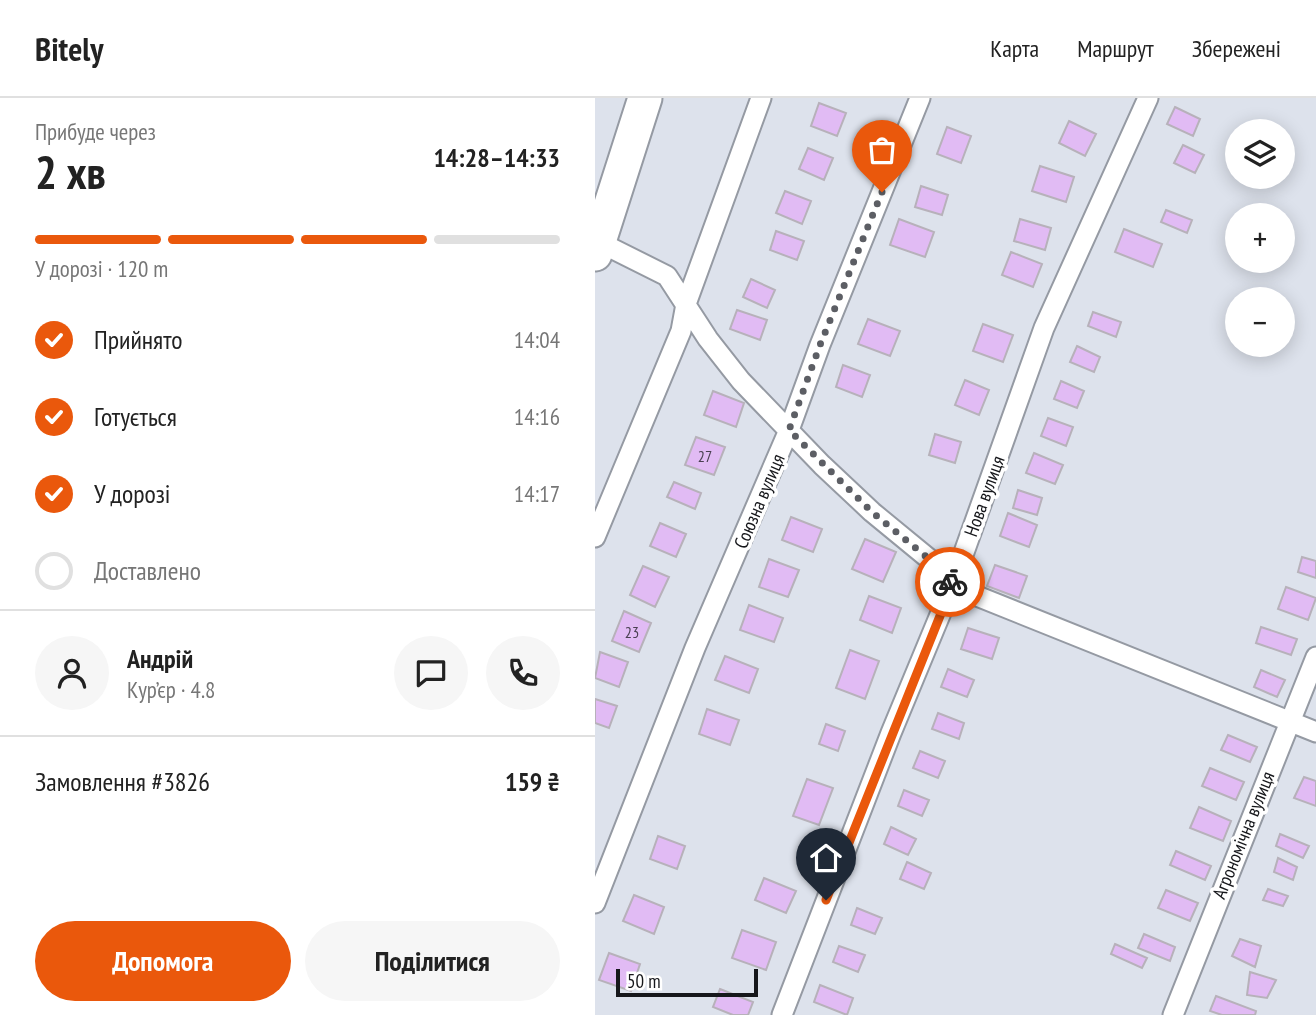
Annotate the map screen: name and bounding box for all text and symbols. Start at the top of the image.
text: Bitely [35,27,104,70]
text: Карта [990,33,1039,64]
text: Маршрут [1077,33,1154,64]
text: Збережені [1192,33,1281,64]
text: Прибуде через [35,117,156,146]
map controls [1225,119,1295,357]
button: layers [1225,119,1295,189]
pin [852,120,912,192]
icon: bag [863,131,901,169]
text: 14:28–14:33 [433,141,560,174]
text: 2 хв [35,142,106,202]
button: + [1225,203,1295,273]
text: У дорозі · 120 m [35,254,168,283]
button: − [1225,287,1295,357]
icon: check [35,321,73,359]
text: Прийнято [94,323,182,356]
text: 14:04 [514,325,560,354]
icon: check [35,398,73,436]
text: Готується [94,400,177,433]
text: 14:16 [514,402,560,431]
house number: 27 [698,446,712,466]
street label: Союзна вулиця [728,450,790,552]
street label: Нова вулиця [958,452,1010,540]
icon: check [35,475,73,513]
text: У дорозі [94,477,171,510]
text: 14:17 [514,479,560,508]
courier [915,547,985,617]
text: Доставлено [94,554,201,587]
icon: bike [931,563,969,601]
house number: 23 [625,622,639,642]
button: person [35,636,109,710]
button: chat [394,636,468,710]
button: phone [486,636,560,710]
text: Андрій [127,642,193,675]
text: Кур’єр · 4.8 [127,675,215,704]
text: Замовлення #3826 [35,765,210,798]
text: 159 ₴ [505,765,560,798]
street label: Агрономічна вулиця [1207,768,1279,902]
pin [796,828,856,900]
icon: home [807,839,845,877]
button: Допомога [35,921,291,1001]
button: Поділитися [305,921,560,1001]
scale bar [616,966,758,998]
text: 50 m [627,969,661,993]

